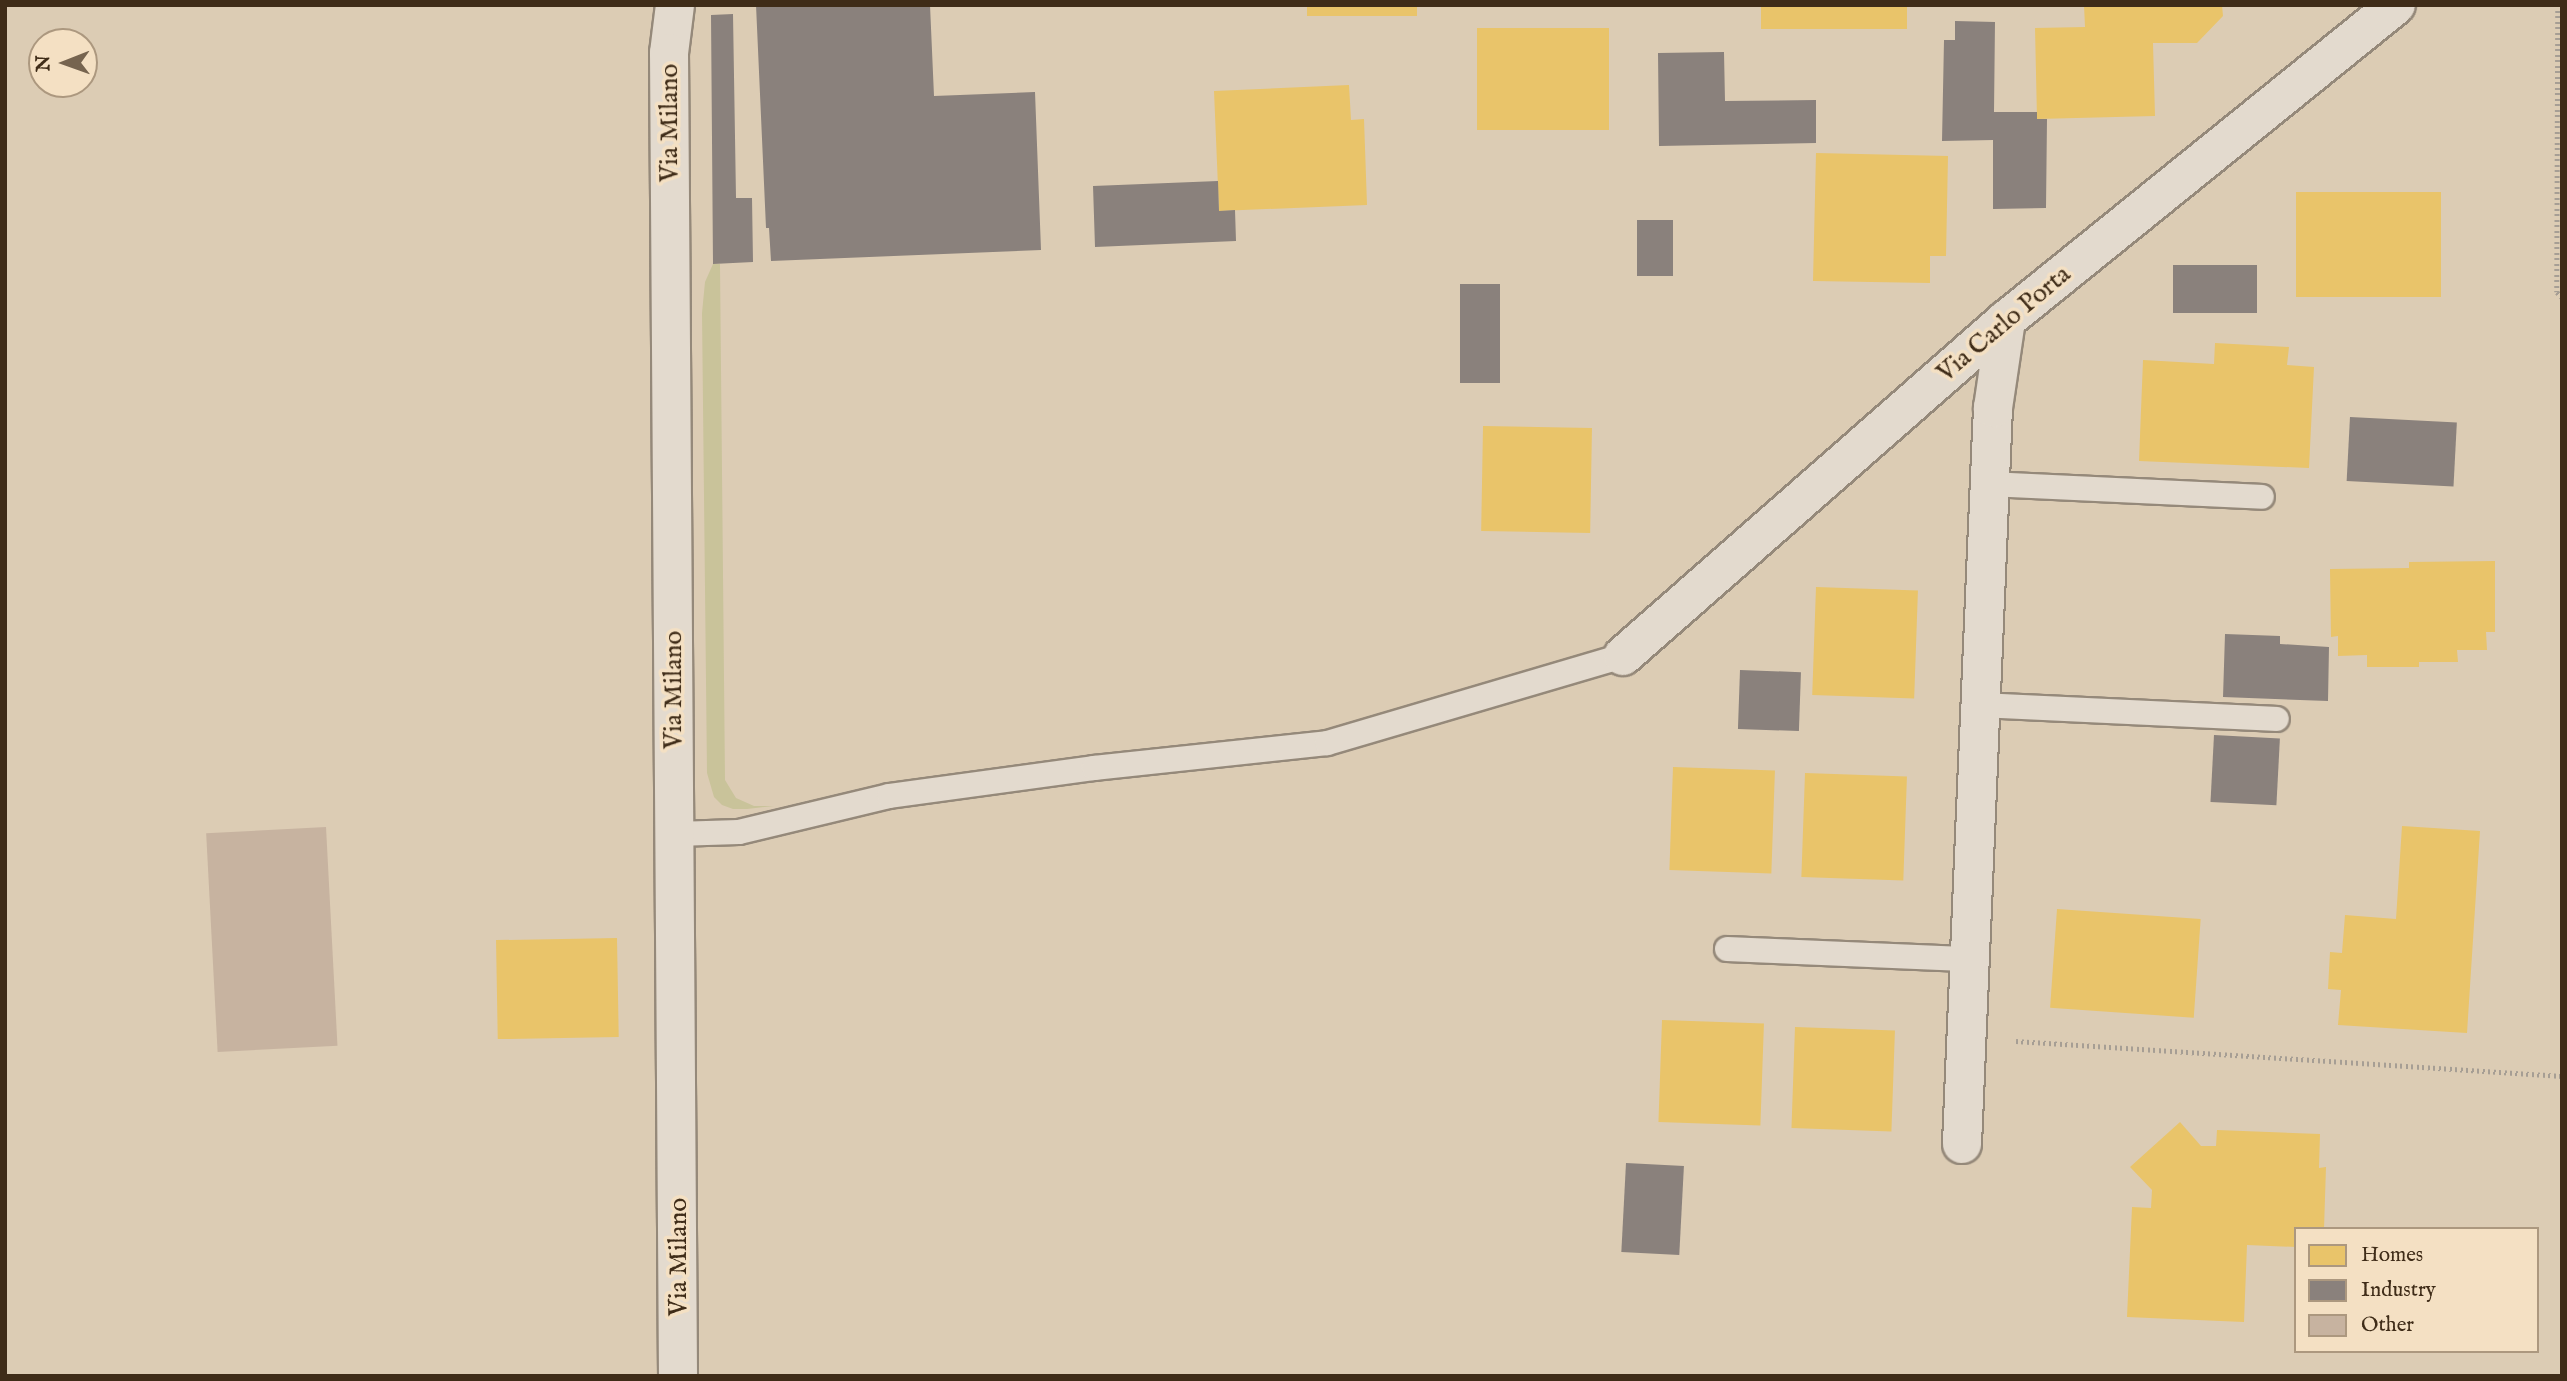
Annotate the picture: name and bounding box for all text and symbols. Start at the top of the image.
north arrow [28,28,98,98]
text: N [32,55,56,72]
street label: Via Milano [654,64,686,182]
street label: Via Carlo Porta [1931,259,2077,389]
street label: Via Milano [658,631,690,749]
street label: Via Milano [663,1198,695,1316]
legend [2294,1227,2539,1353]
text: Homes [2361,1242,2423,1269]
text: Industry [2361,1277,2436,1304]
text: Other [2361,1312,2414,1339]

